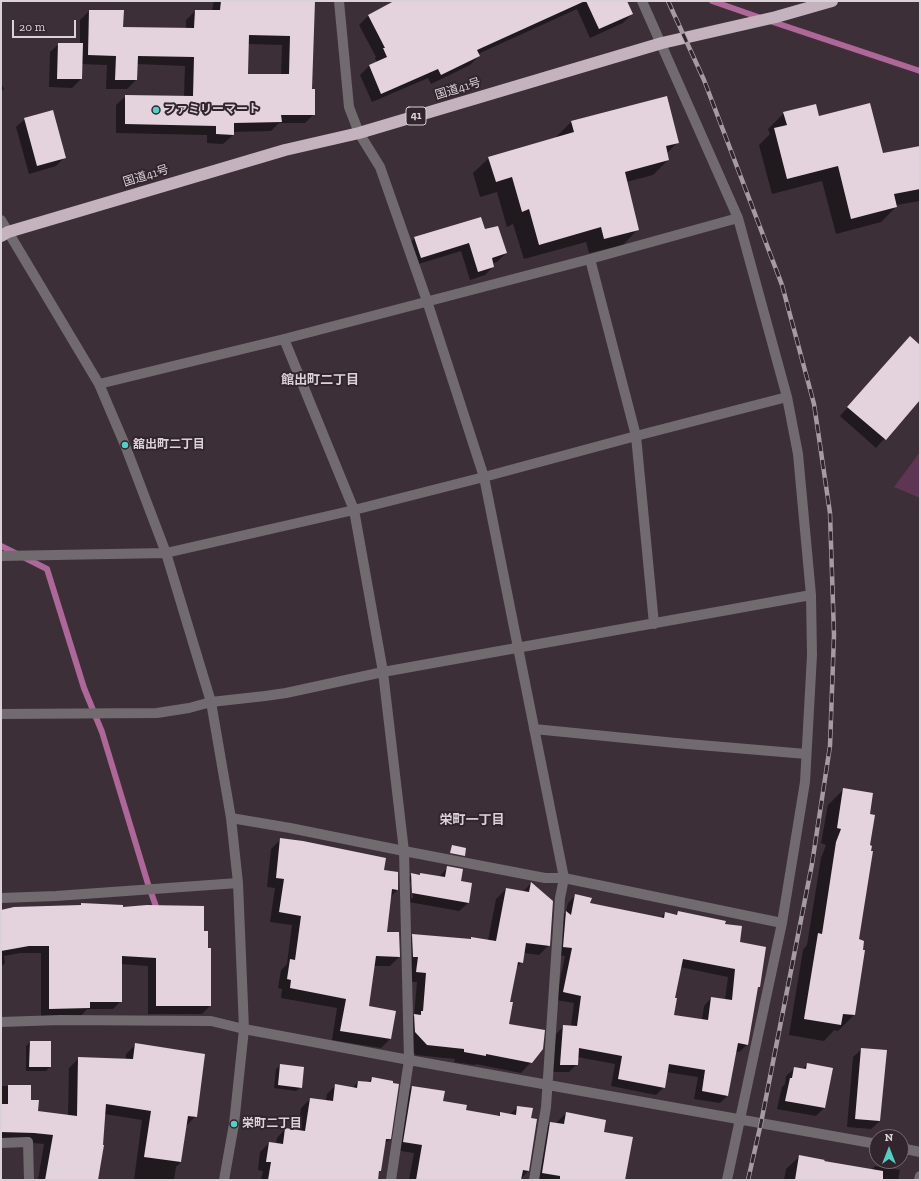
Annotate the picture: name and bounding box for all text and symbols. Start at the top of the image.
scale bar [14,12,78,38]
text: 20 m [19,20,45,34]
street label: 国道41号 [433,75,483,103]
place label: ファミリーマート [164,103,260,117]
marker: ファミリーマート [151,105,161,115]
road number: 41 [406,107,426,125]
street label: 国道41号 [121,162,171,190]
district label: 館出町二丁目 [281,372,359,388]
place label: 舘出町二丁目 [133,438,205,452]
marker: 舘出町二丁目 [120,440,130,450]
district label: 栄町一丁目 [440,812,504,828]
place label: 栄町二丁目 [242,1117,302,1131]
marker: 栄町二丁目 [229,1119,239,1129]
north arrow [869,1129,909,1169]
text: N [885,1131,893,1144]

